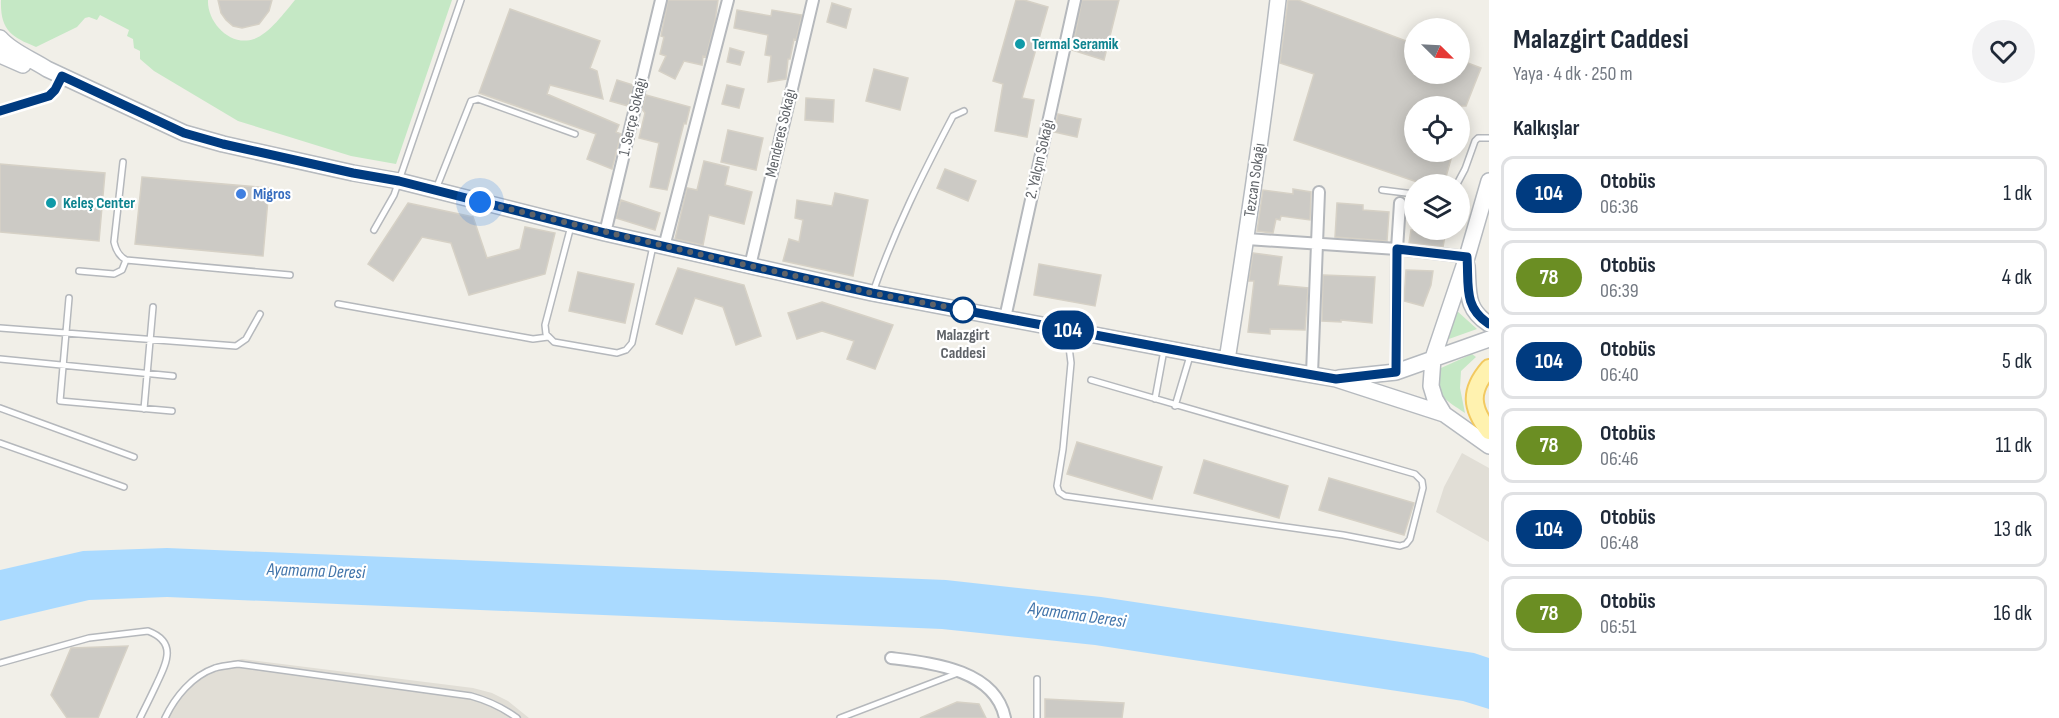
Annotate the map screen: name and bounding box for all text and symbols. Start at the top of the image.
north arrow [1404,18,1470,84]
map controls [1404,18,1470,240]
button: heart [1972,20,2035,83]
text: Malazgirt Caddesi [1513,23,1689,56]
place label: Termal Seramik [1032,35,1119,54]
marker: Termal Seramik [1013,37,1027,51]
text: Yaya · 4 dk · 250 m [1513,62,1633,86]
street label: 1. Serçe Sokağı [615,76,651,158]
street label: Menderes Sokağı [762,87,800,179]
button: locate [1404,96,1470,162]
text: Kalkışlar [1513,115,1580,142]
street label: 2. Yalçın Sokağı [1022,117,1058,201]
street label: Tezcan Sokağı [1240,142,1270,218]
text: Otobüs [1600,168,1656,195]
button: layers [1404,174,1470,240]
text: 1 dk [2003,180,2032,207]
text: 104 [1535,181,1563,206]
place label: Migros [253,185,291,204]
marker: Migros [234,187,248,201]
your location [465,187,495,217]
place label: Keleş Center [63,194,135,213]
text: 06:36 [1600,195,1639,219]
marker: Keleş Center [44,196,58,210]
text: Otobüs [1600,252,1656,279]
text: 4 dk [2002,264,2032,291]
text: 78 [1540,265,1558,290]
text: 06:39 [1600,279,1639,303]
marker: Malazgirt Caddesi [950,297,976,323]
line badge: 104 [1034,310,1102,350]
text: 104 [1054,318,1082,343]
place label: Malazgirt Caddesi [936,326,990,363]
text: Otobüs [1600,336,1656,363]
text: 5 dk [2002,348,2032,375]
text: 104 [1535,349,1563,374]
text: 06:40 [1600,363,1639,387]
text: Otobüs [1600,420,1656,447]
text: 11 dk [1996,432,2032,459]
text: 78 [1540,433,1558,458]
text: 06:46 [1600,447,1639,471]
text: Otobüs [1600,504,1656,531]
text: 13 dk [1994,516,2032,543]
text: 104 [1535,517,1563,542]
text: 06:48 [1600,531,1639,555]
water label: Ayamama Deresi [266,559,366,583]
text: Otobüs [1600,588,1656,615]
water label: Ayamama Deresi [1026,598,1128,632]
text: 16 dk [1994,600,2032,627]
text: 78 [1540,601,1558,626]
text: 06:51 [1600,615,1636,639]

